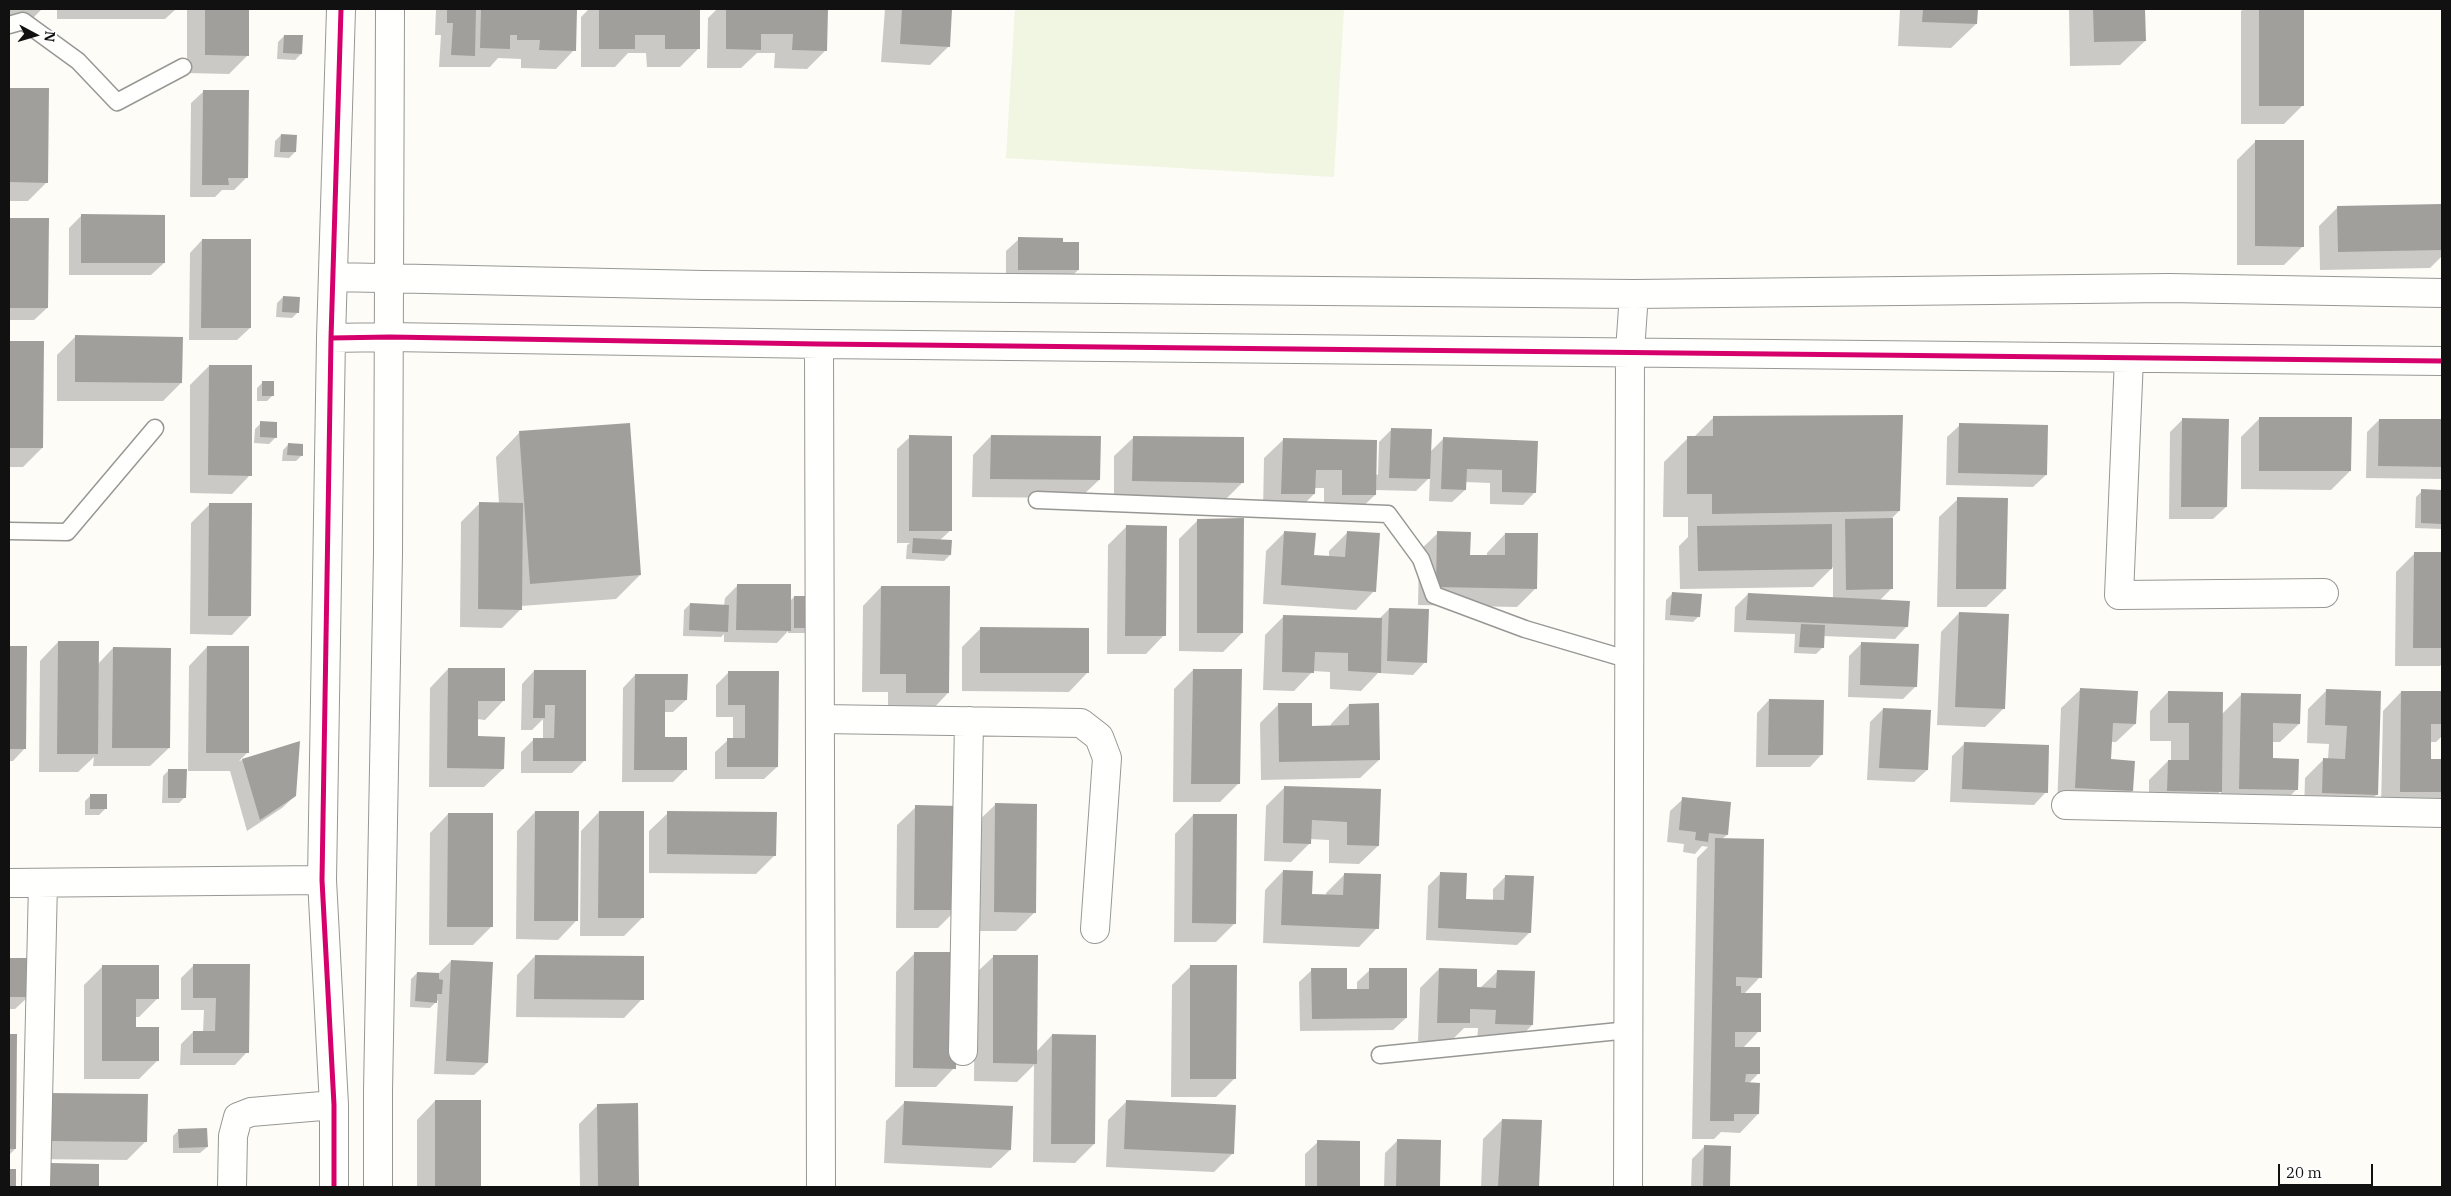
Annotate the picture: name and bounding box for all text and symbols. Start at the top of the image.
north arrow [10,10,60,60]
text: N [40,30,59,43]
scale bar [2281,1154,2376,1186]
text: 20 m [2286,1163,2322,1182]

